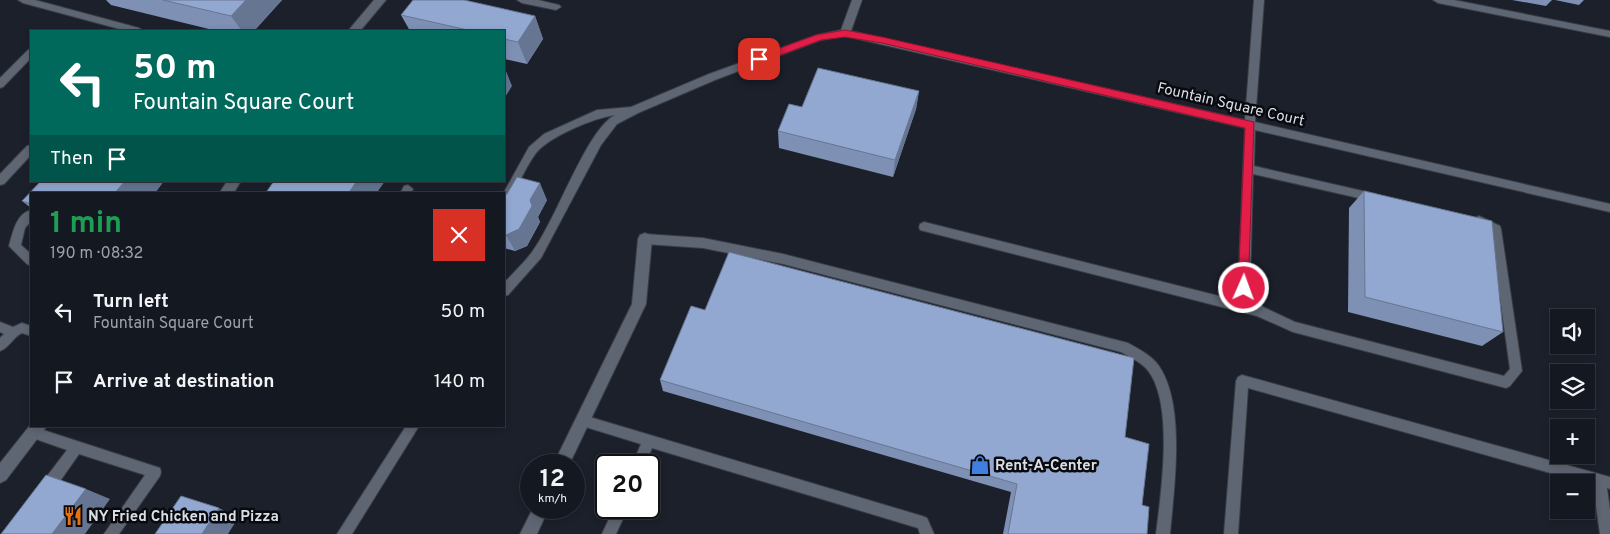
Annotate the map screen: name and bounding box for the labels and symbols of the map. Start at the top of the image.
pin [738,38,780,80]
street label: Fountain Square Court [1155,79,1306,132]
position arrow [1217,261,1269,313]
speed limit sign: 20 [595,454,660,519]
shop icon: Rent-A-Center [969,454,991,476]
place label: Rent-A-Center [995,457,1098,476]
restaurant icon: NY Fried Chicken and Pizza [62,505,84,527]
place label: NY Fried Chicken and Pizza [88,508,279,527]

